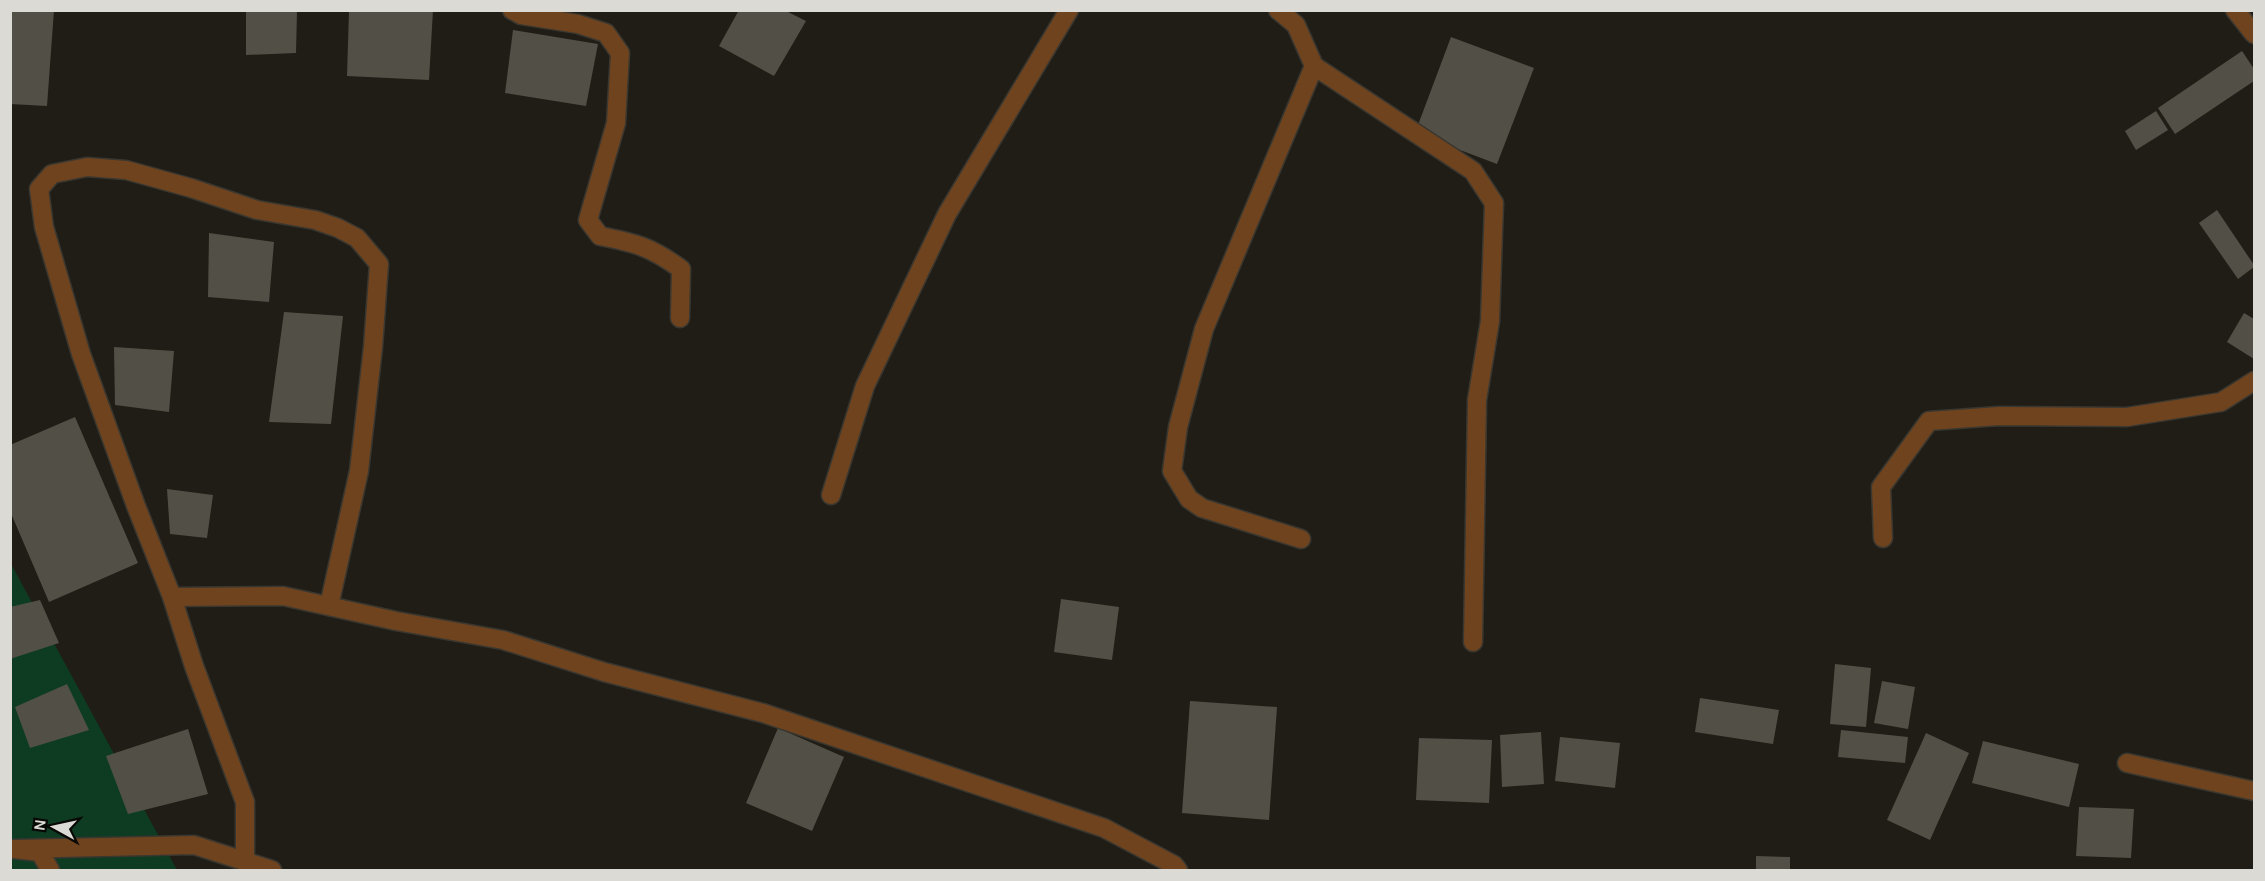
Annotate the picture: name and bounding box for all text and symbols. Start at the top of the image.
north arrow [24,797,84,857]
text: N [29,818,50,832]

